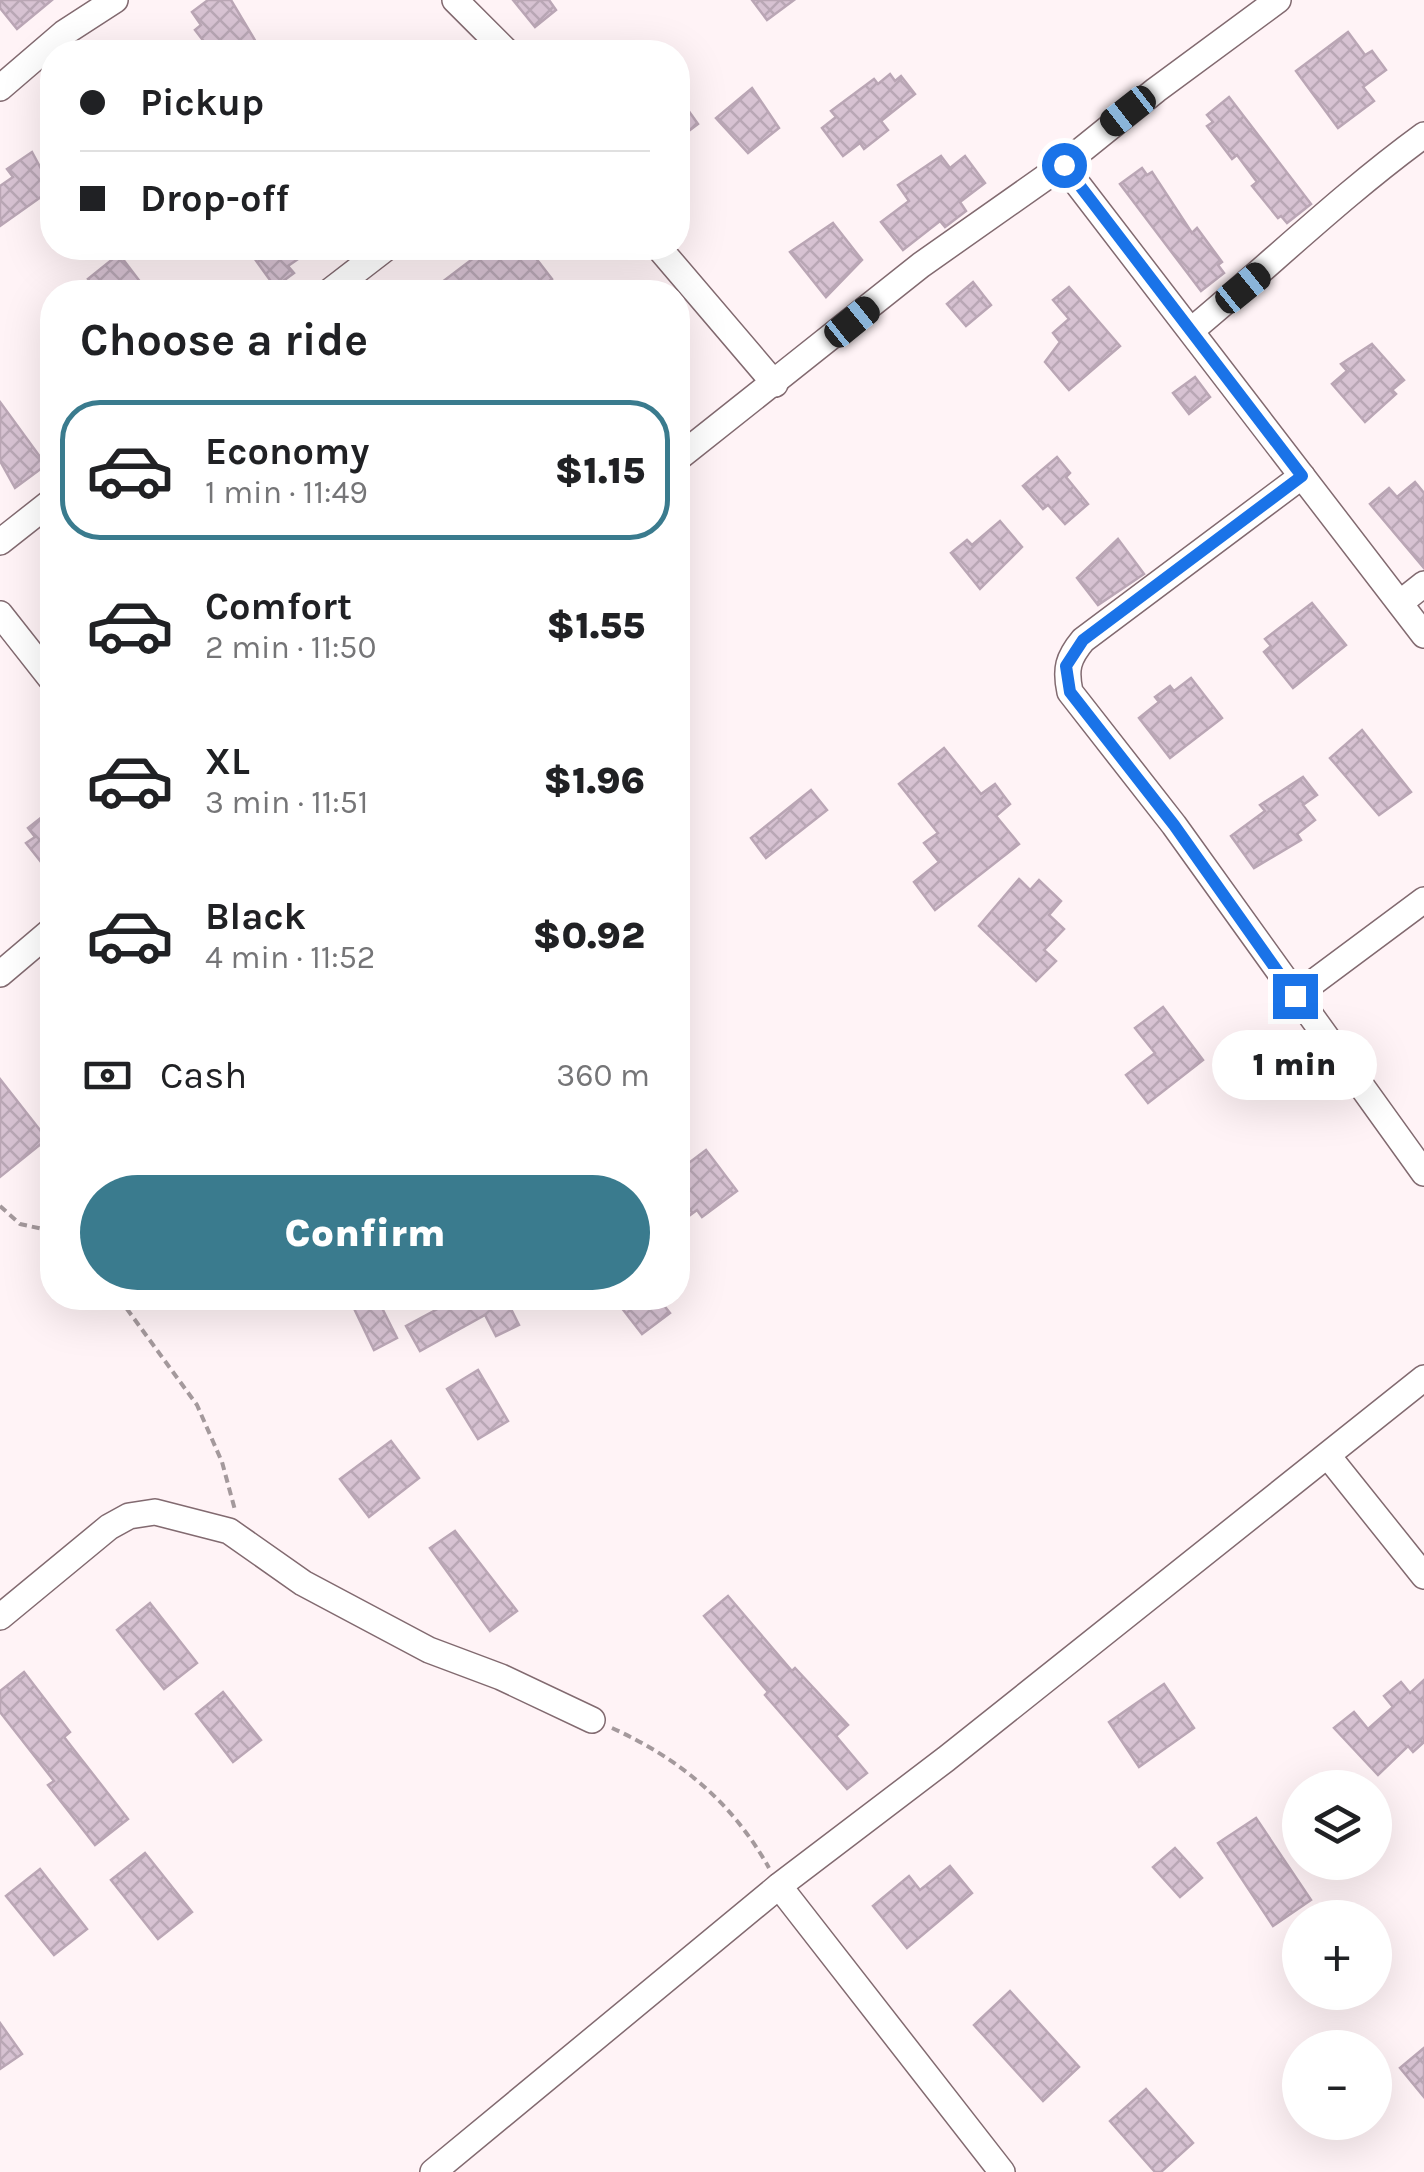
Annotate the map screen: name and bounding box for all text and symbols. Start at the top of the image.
text: Pickup [140,80,264,125]
car [1095,81,1161,141]
route start [1042,143,1087,188]
text: Drop-off [140,176,289,221]
car [1210,257,1276,319]
car [819,291,885,353]
text: Choose a ride [80,314,368,366]
icon: car [85,425,175,515]
text: Economy [205,429,369,474]
text: $1.15 [555,448,645,493]
text: 1 min · 11:49 [205,474,368,511]
icon: car [85,580,175,670]
text: Comfort [205,584,352,629]
text: $1.55 [547,603,645,648]
text: 2 min · 11:50 [205,629,376,666]
icon: car [85,735,175,825]
text: XL [205,739,250,784]
text: $1.96 [543,758,645,803]
text: 3 min · 11:51 [205,784,368,821]
icon: car [85,890,175,980]
text: Black [205,894,306,939]
text: $0.92 [533,913,645,958]
text: 4 min · 11:52 [205,939,375,976]
route end [1273,974,1318,1019]
callout: 1 min [1212,1031,1378,1101]
text: 1 min [1253,1046,1336,1083]
icon: cash [80,1048,135,1103]
text: Cash [160,1053,247,1098]
text: 360 m [556,1057,650,1094]
button: Confirm [80,1175,650,1290]
map controls [1282,1770,1392,2140]
button: layers [1282,1770,1392,1880]
button: + [1282,1900,1392,2010]
button: − [1282,2030,1392,2140]

